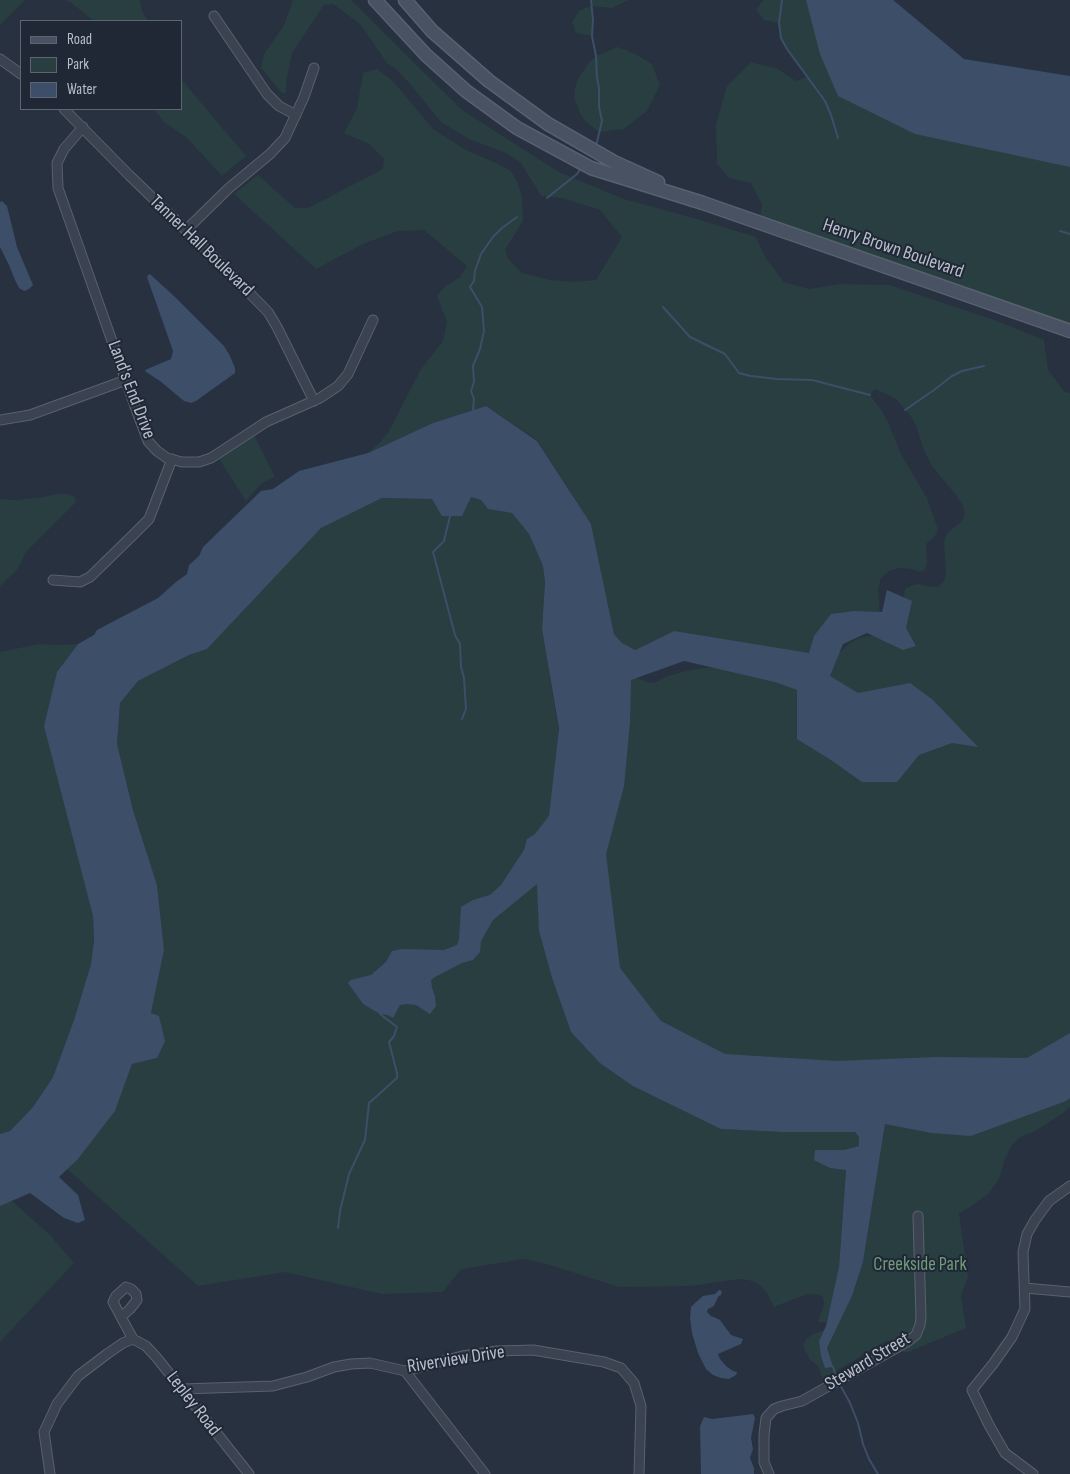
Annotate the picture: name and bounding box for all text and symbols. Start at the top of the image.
legend [20,20,182,110]
text: Road [67,30,92,49]
text: Park [67,55,89,74]
text: Water [67,80,97,99]
street label: Tanner Hall Boulevard [144,191,258,301]
street label: Henry Brown Boulevard [820,214,966,284]
street label: Land's End Drive [102,338,160,442]
park label: Creekside Park [873,1254,967,1276]
street label: Steward Street [821,1328,915,1396]
street label: Riverview Drive [406,1341,506,1379]
street label: Lepley Road [161,1367,225,1441]

